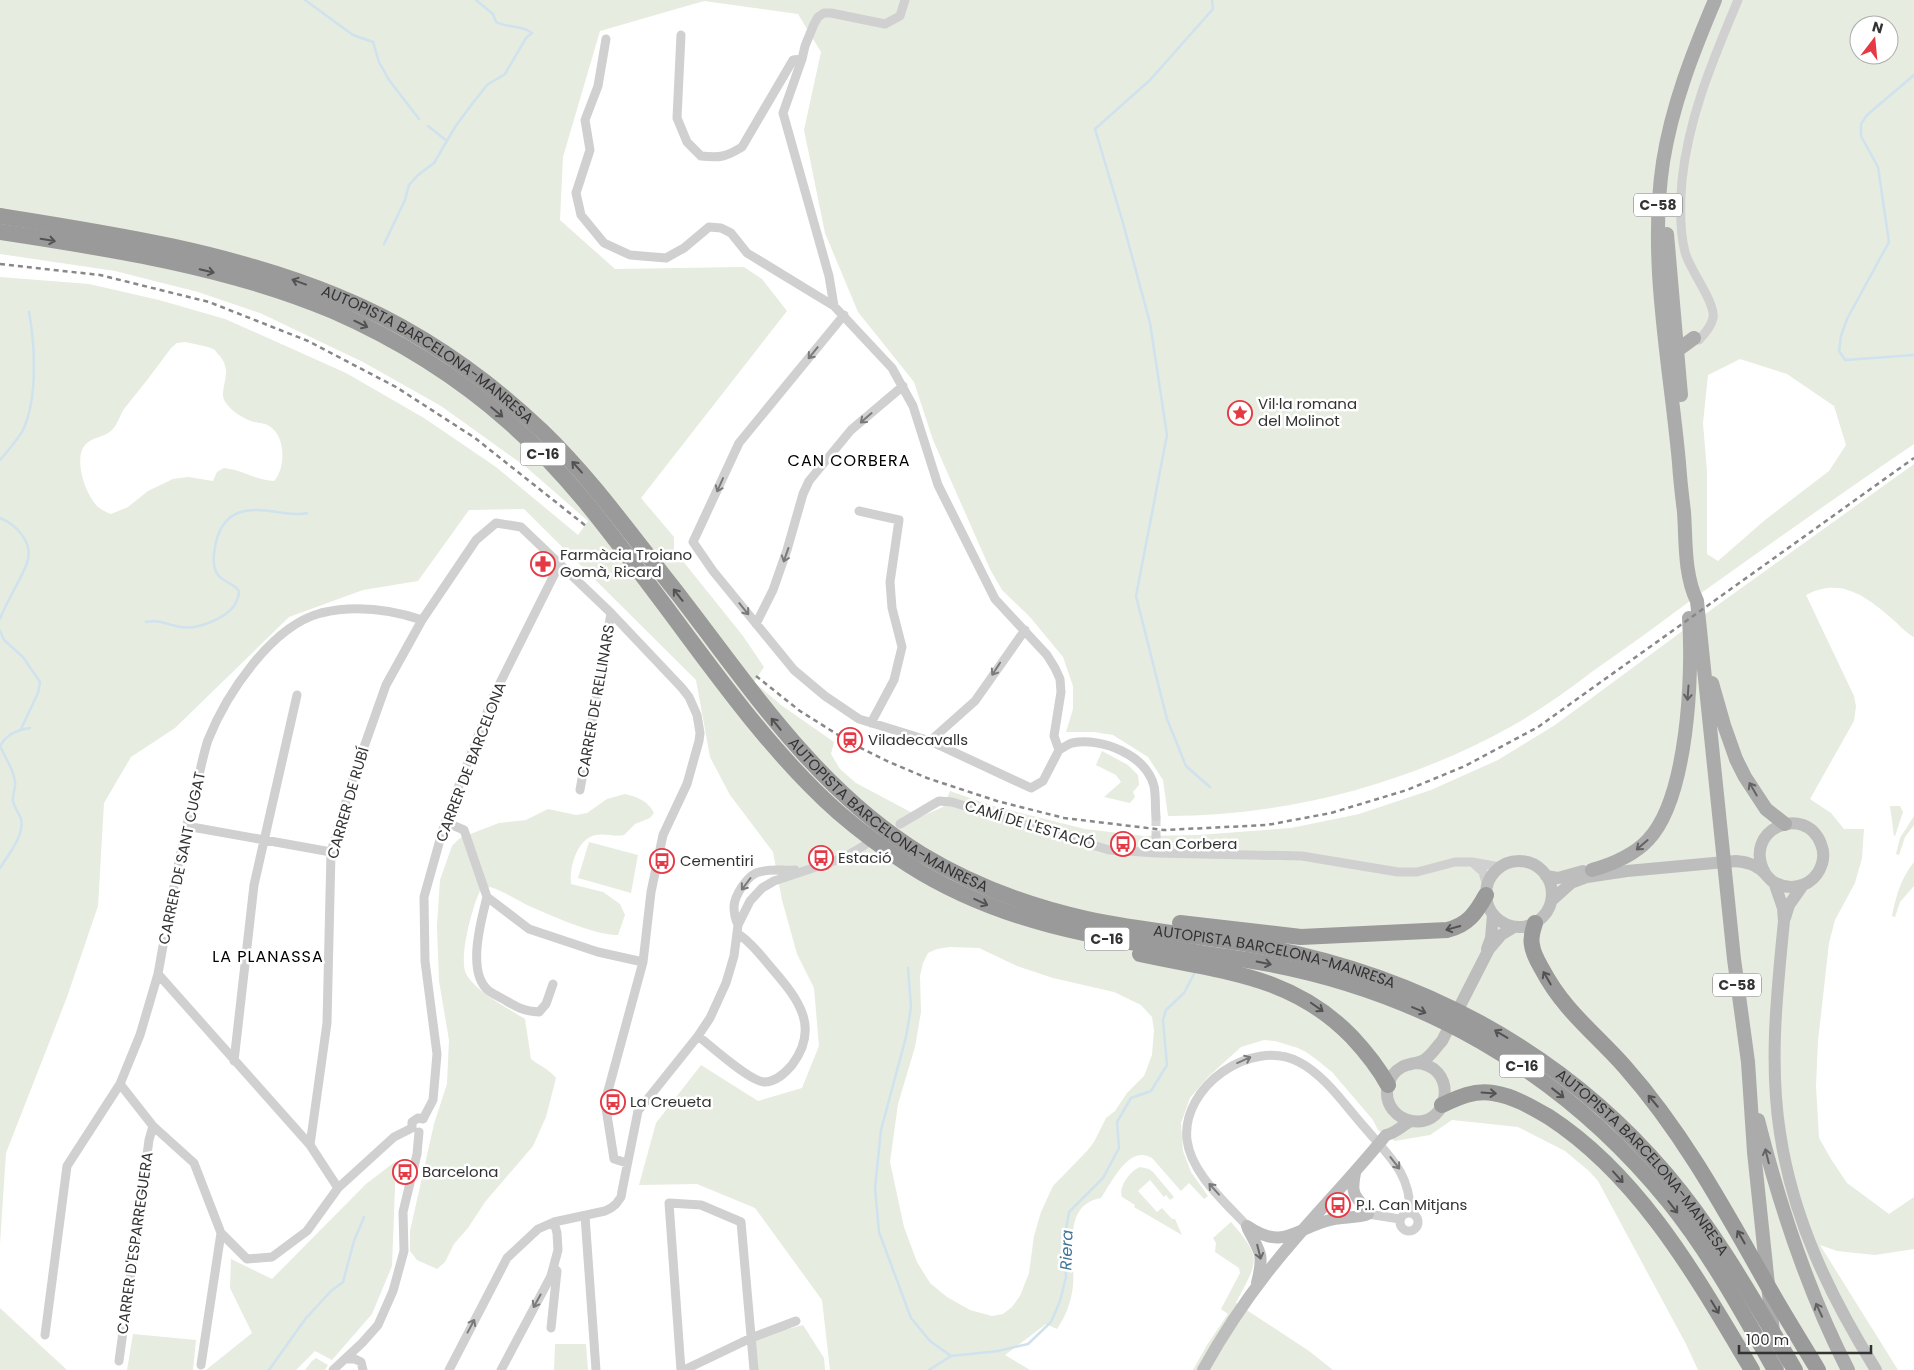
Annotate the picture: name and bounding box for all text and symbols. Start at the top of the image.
north arrow [1849,15,1899,65]
text: N [1870,16,1885,39]
road number: C-58 [1634,194,1682,216]
one-way arrow [40,235,56,245]
one-way arrow [199,267,215,276]
one-way arrow [292,277,308,286]
street label: AUTOPISTA BARCELONA-MANRESA [318,280,538,428]
one-way arrow [353,320,368,329]
one-way arrow [807,346,819,359]
place label: Vil·la romana del Molinot [1258,393,1357,431]
place icon: Vil·la romana del Molinot [1227,400,1253,426]
one-way arrow [490,406,503,417]
one-way arrow [859,412,872,424]
road number: C-16 [520,442,566,466]
district label: CAN CORBERA [788,449,910,472]
one-way arrow [571,461,583,474]
one-way arrow [715,477,725,492]
place label: Farmàcia Troiano Gomà, Ricard [560,544,692,582]
one-way arrow [780,546,790,562]
pharmacy icon: Farmàcia Troiano Gomà, Ricard [530,551,556,577]
one-way arrow [672,589,683,602]
one-way arrow [738,602,749,615]
street label: CARRER DE RELLINARS [572,623,619,779]
one-way arrow [991,662,1001,676]
street label: CARRER DE BARCELONA [430,679,511,845]
one-way arrow [1683,684,1693,700]
one-way arrow [771,718,782,731]
station icon: Viladecavalls [837,727,863,753]
place label: Viladecavalls [868,729,968,750]
street label: AUTOPISTA BARCELONA-MANRESA [784,732,992,897]
street label: CARRER DE RUBÍ [322,744,374,861]
street label: CARRER DE SANT CUGAT [153,770,210,946]
one-way arrow [1747,782,1757,796]
street label: CAMÍ DE L'ESTACIÓ [962,795,1098,854]
bus stop icon: Can Corbera [1110,831,1136,857]
place label: Can Corbera [1140,833,1237,854]
one-way arrow [1636,839,1649,851]
bus stop icon: Estació [808,845,834,871]
place label: Estació [838,847,892,868]
bus stop icon: Cementiri [649,848,675,874]
place label: Cementiri [680,850,754,871]
one-way arrow [740,877,751,890]
one-way arrow [973,898,988,907]
street label: AUTOPISTA BARCELONA-MANRESA [1152,920,1399,993]
one-way arrow [1445,924,1461,933]
road number: C-16 [1084,928,1130,951]
district label: LA PLANASSA [212,945,324,968]
one-way arrow [1255,959,1271,968]
one-way arrow [1542,972,1552,986]
road number: C-58 [1713,974,1761,996]
one-way arrow [1310,1002,1324,1012]
one-way arrow [1411,1005,1426,1015]
one-way arrow [1494,1029,1508,1039]
road number: C-16 [1500,1054,1544,1078]
one-way arrow [1236,1055,1251,1065]
street label: AUTOPISTA BARCELONA-MANRESA [1552,1064,1734,1259]
one-way arrow [1551,1087,1564,1098]
one-way arrow [1480,1088,1496,1098]
bus stop icon: La Creueta [600,1089,626,1115]
place label: La Creueta [630,1091,712,1112]
one-way arrow [1648,1094,1659,1107]
one-way arrow [1762,1149,1771,1165]
street label: CARRER D'ESPARREGUERA [111,1151,158,1335]
one-way arrow [1390,1156,1400,1170]
bus stop icon: Barcelona [392,1159,418,1185]
place label: Barcelona [422,1161,498,1182]
one-way arrow [1612,1170,1624,1183]
one-way arrow [1208,1183,1220,1196]
bus stop icon: P.I. Can Mitjans [1325,1192,1351,1218]
place label: P.I. Can Mitjans [1356,1194,1468,1215]
one-way arrow [1667,1200,1678,1213]
water label: Riera [1054,1229,1079,1271]
one-way arrow [1736,1230,1746,1245]
one-way arrow [1255,1244,1264,1260]
one-way arrow [532,1293,542,1307]
one-way arrow [1710,1300,1720,1314]
one-way arrow [1814,1303,1824,1318]
one-way arrow [466,1319,476,1334]
scale bar [1739,1322,1872,1354]
text: 100 m [1746,1329,1789,1350]

